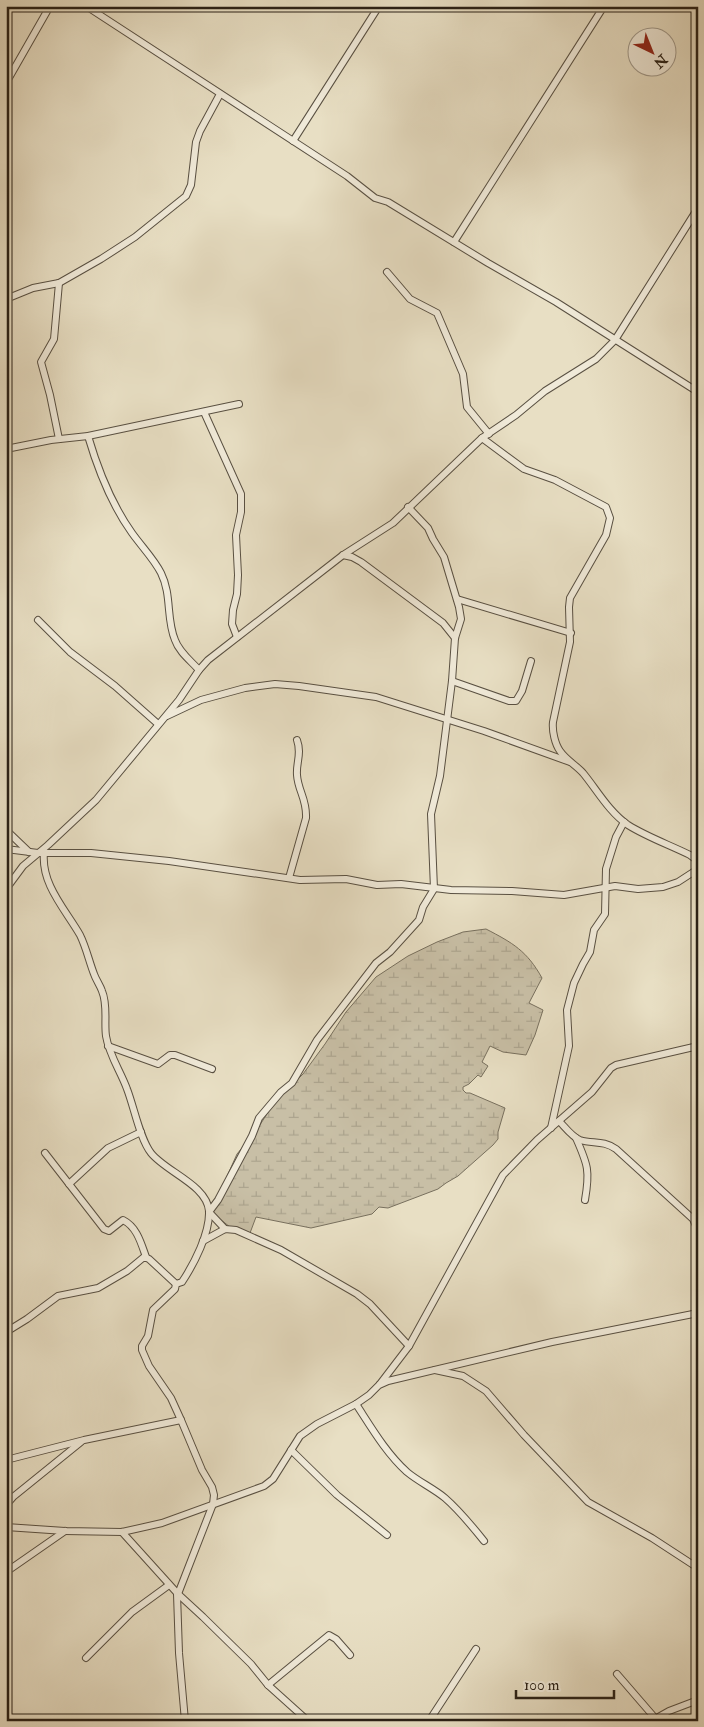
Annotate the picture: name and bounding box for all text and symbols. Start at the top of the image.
north arrow [626,28,676,78]
text: N [650,50,672,72]
scale bar [516,1667,614,1699]
text: 100 m [524,1676,560,1695]

